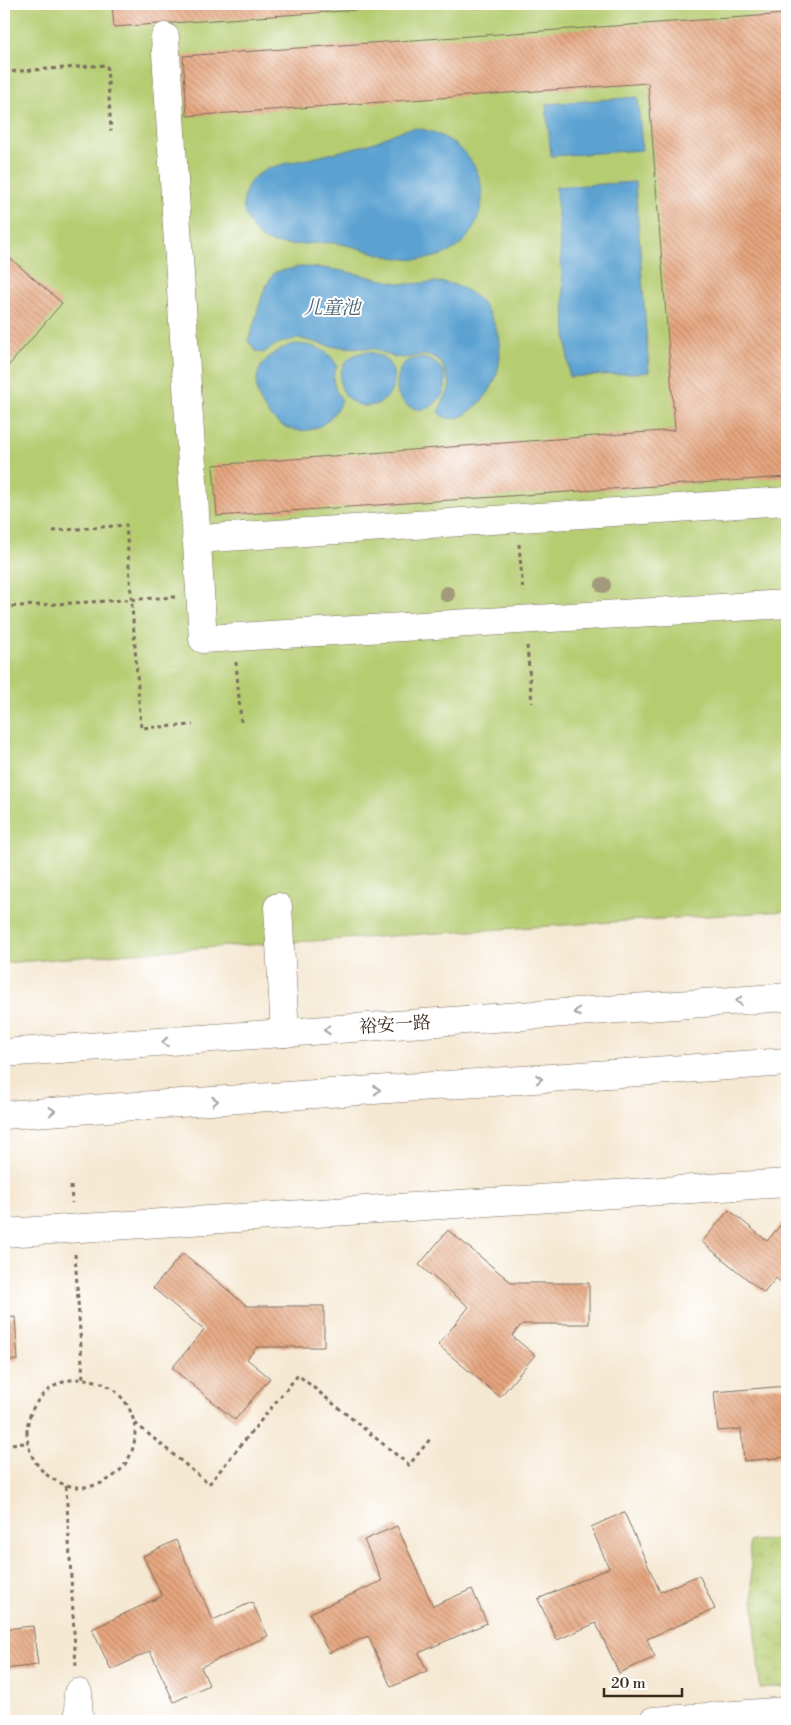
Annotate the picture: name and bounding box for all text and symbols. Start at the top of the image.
water label: 儿童池 [303,296,362,320]
one-way arrow [734,995,742,1006]
one-way arrow [572,1007,580,1018]
street label: 裕安一路 [358,1011,432,1039]
one-way arrow [323,1024,331,1035]
one-way arrow [161,1036,169,1047]
one-way arrow [535,1073,543,1084]
one-way arrow [373,1084,381,1095]
one-way arrow [211,1095,219,1106]
one-way arrow [49,1106,57,1117]
scale bar [604,1665,681,1697]
text: 20 m [611,1674,646,1693]

